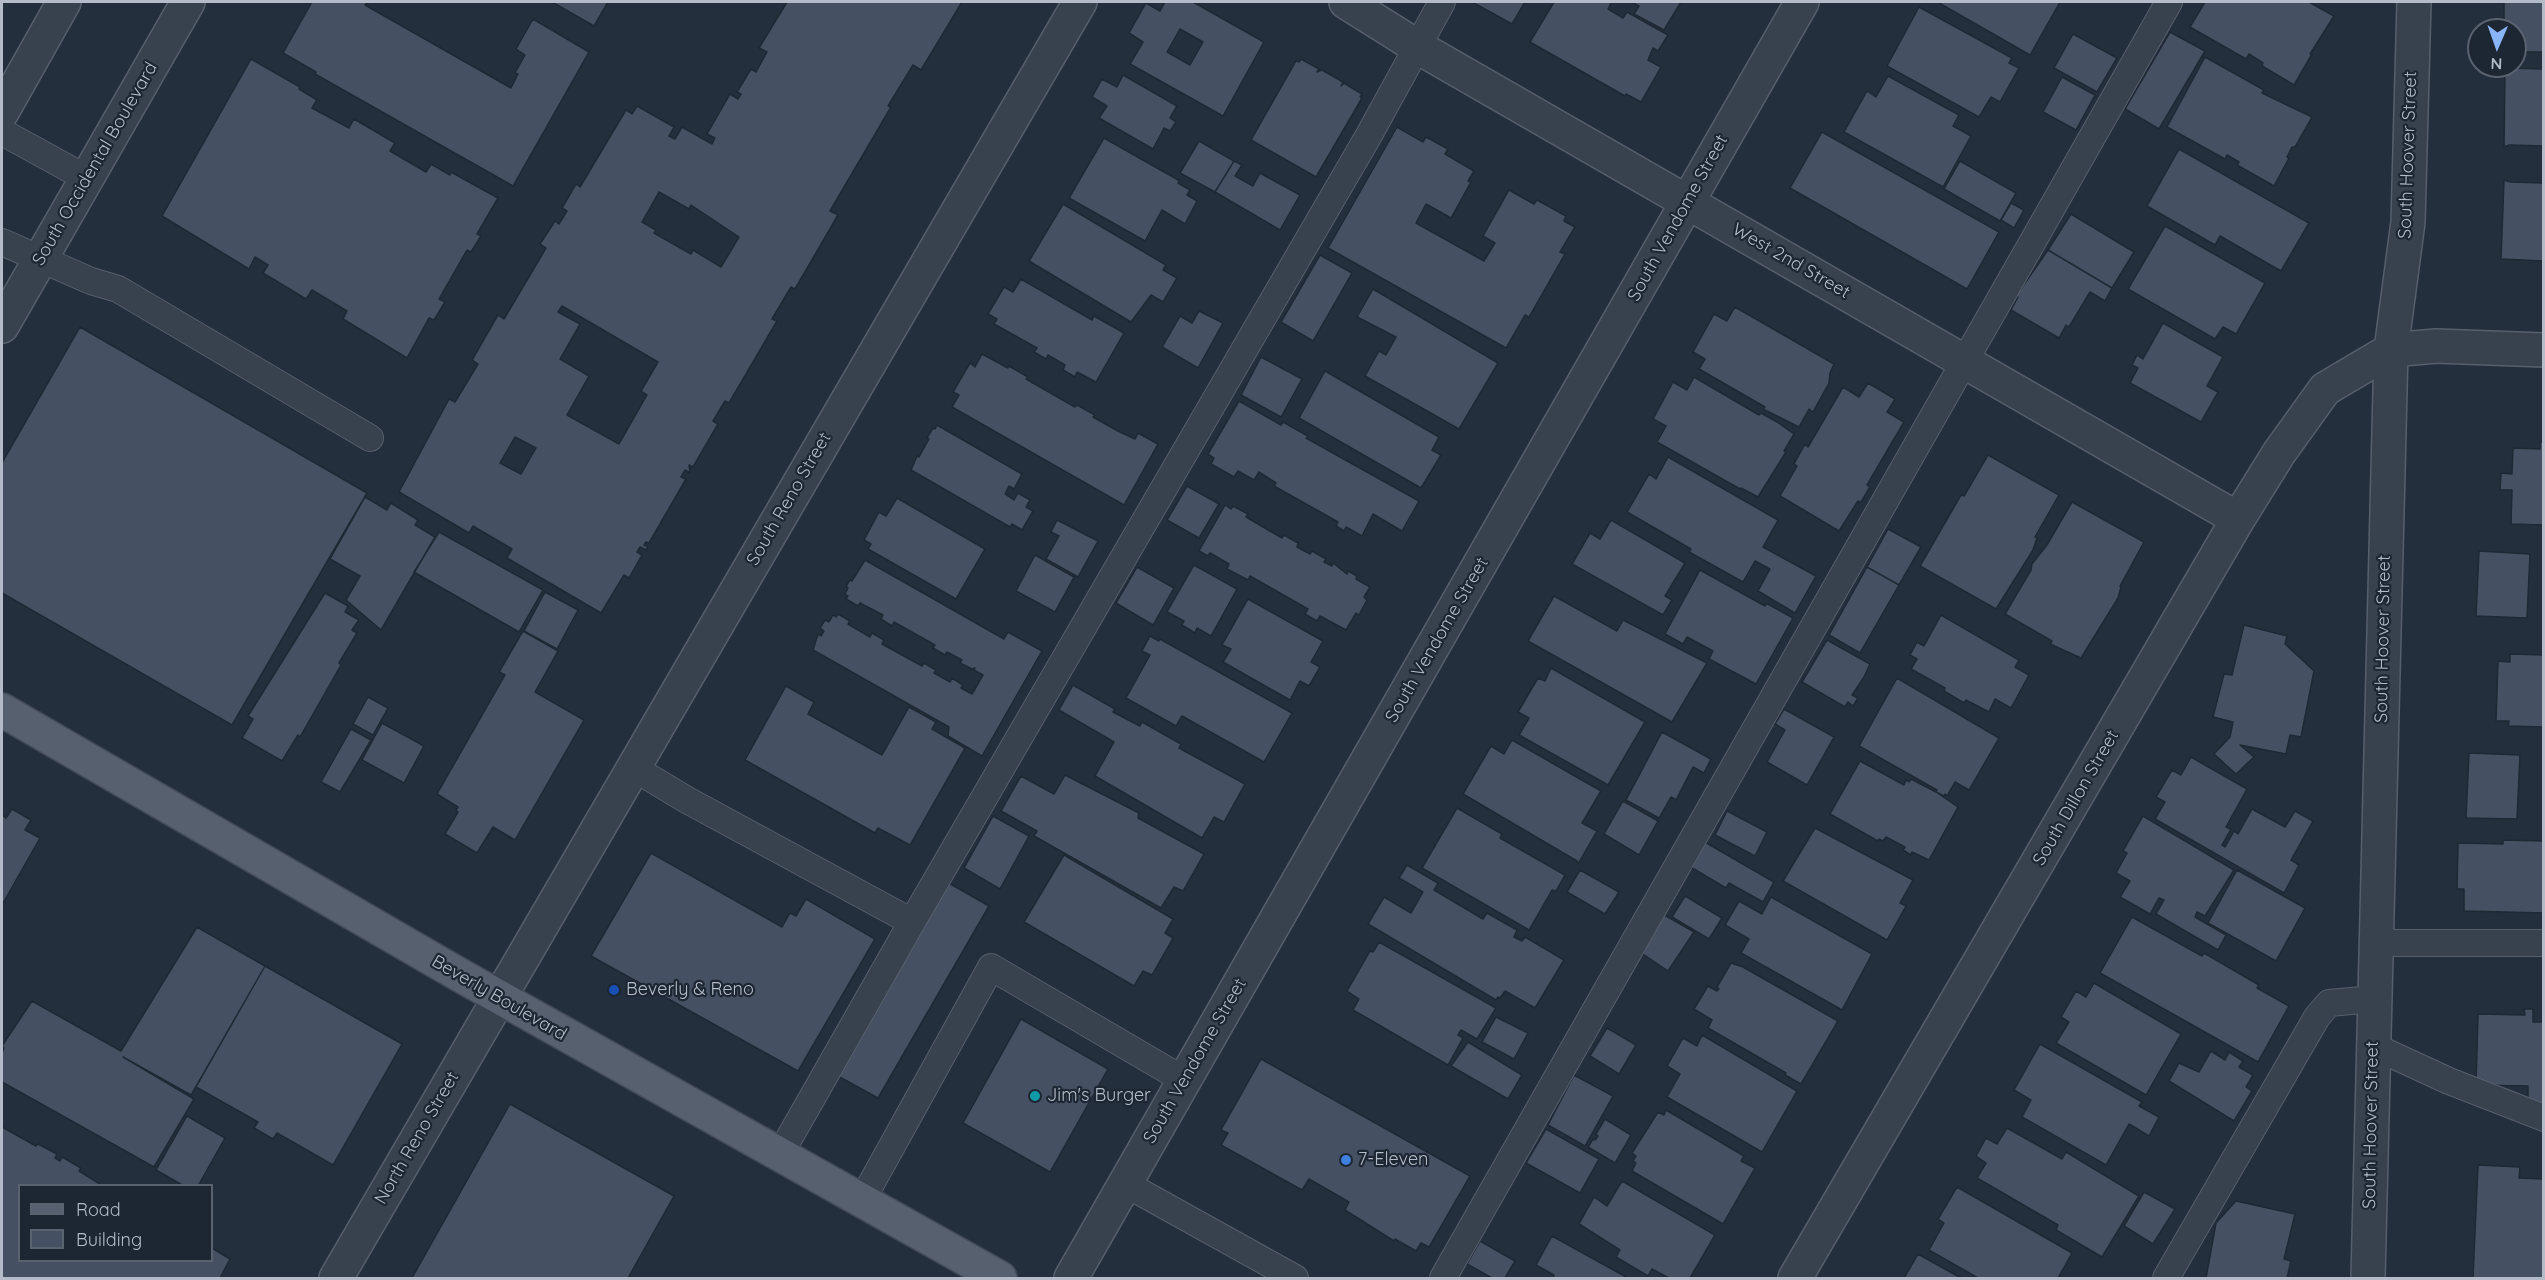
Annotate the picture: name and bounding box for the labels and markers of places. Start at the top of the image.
place label: Beverly & Reno [626,979,754,1001]
marker: Beverly & Reno [607,983,621,997]
place label: Jim's Burger [1047,1085,1151,1107]
marker: Jim's Burger [1028,1089,1042,1103]
place label: 7-Eleven [1358,1149,1429,1171]
marker: 7-Eleven [1339,1153,1353,1167]

